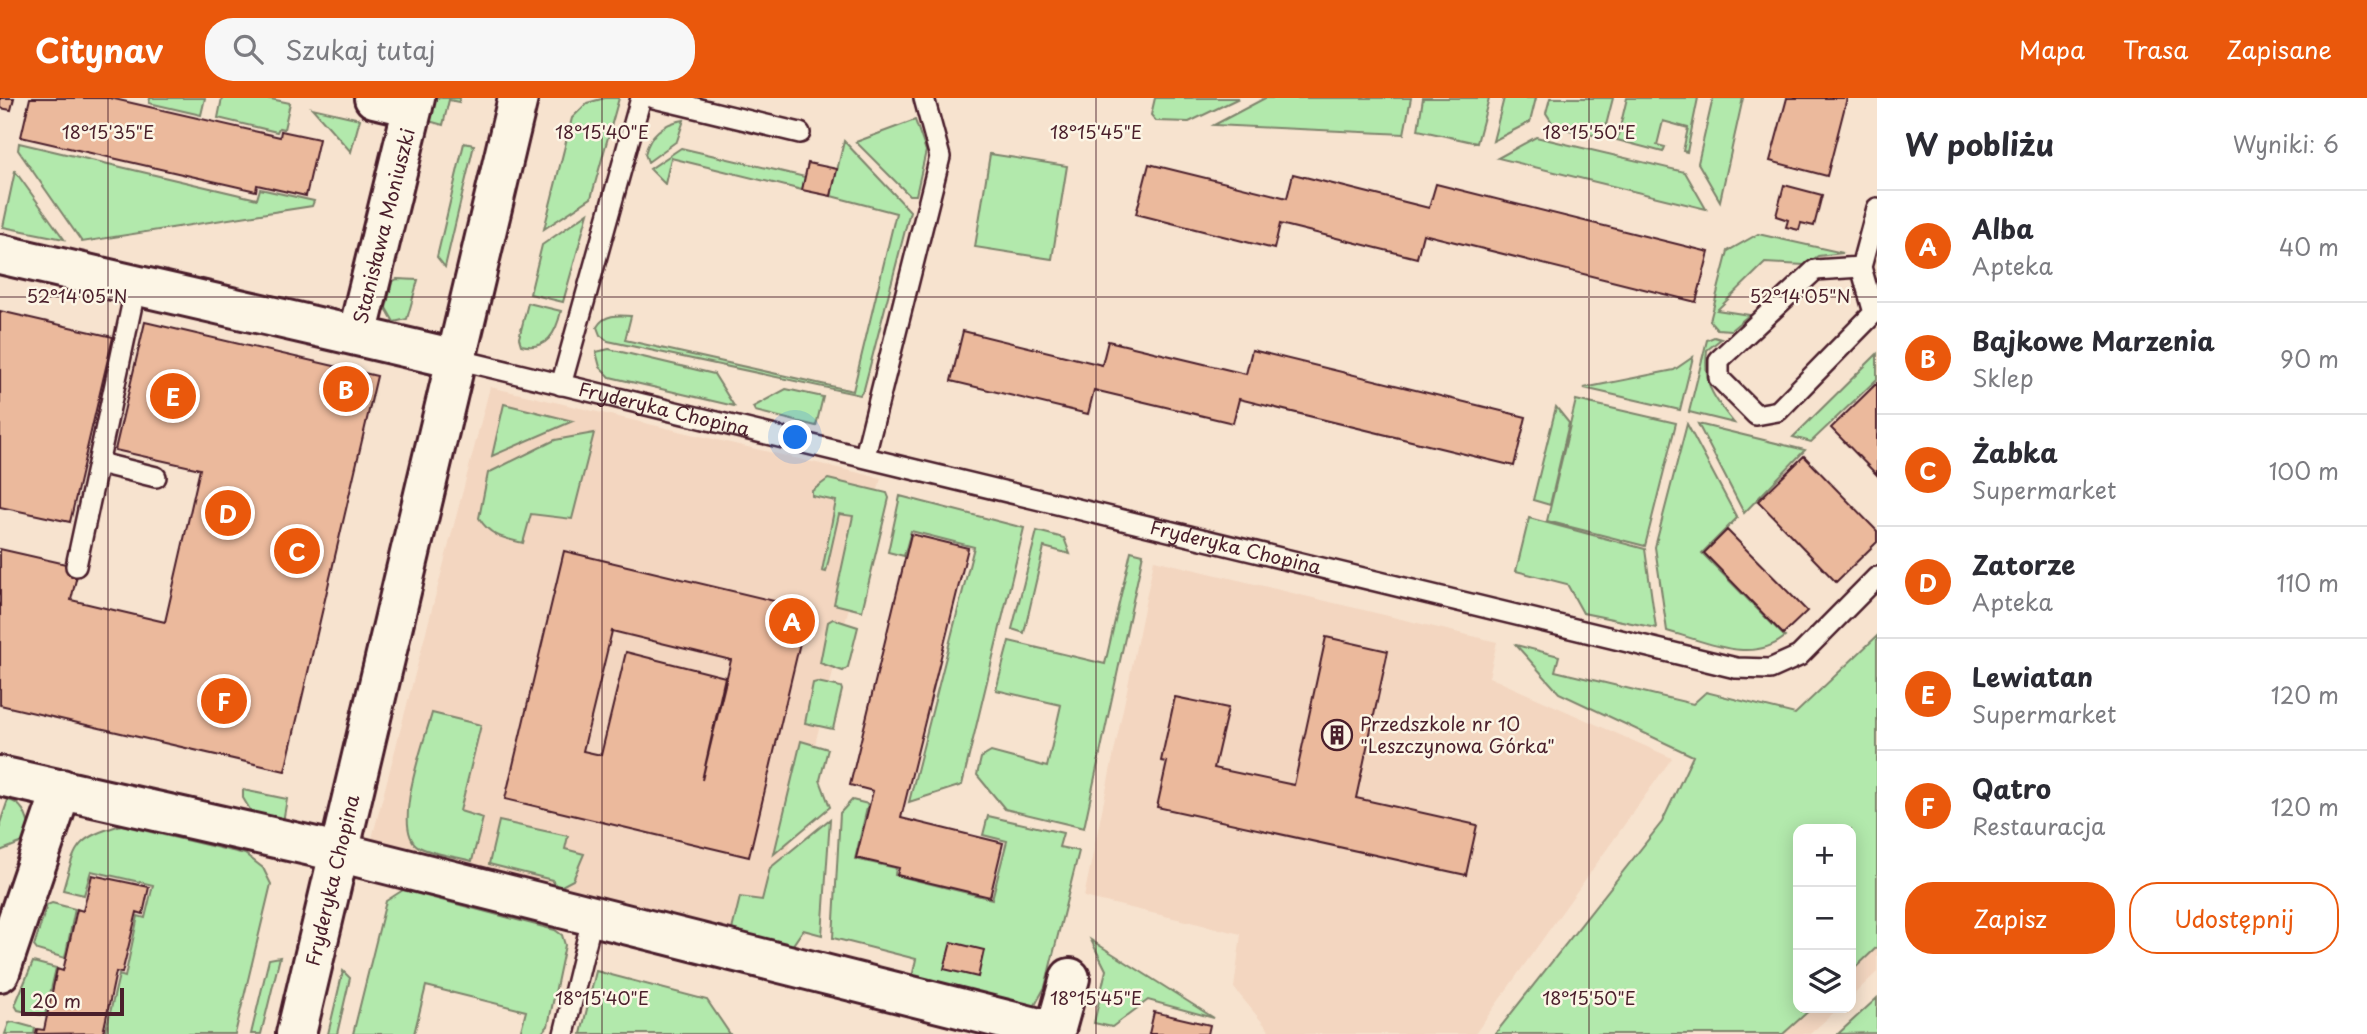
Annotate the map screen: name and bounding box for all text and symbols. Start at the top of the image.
search box [205,18,695,81]
text: Citynav [35,24,163,74]
icon: search [229,30,267,68]
text: Szukaj tutaj [285,30,435,69]
text: Mapa [2019,31,2085,67]
text: Trasa [2123,31,2188,67]
text: Zapisane [2226,31,2332,67]
text: 18°15'35"E [62,118,154,145]
text: 18°15'40"E [555,118,649,145]
text: 18°15'45"E [1050,118,1142,145]
text: 18°15'50"E [1542,118,1636,145]
text: W pobliżu [1905,121,2054,166]
street label: Stanisława Moniuszki [345,125,421,326]
text: Wyniki: 6 [2233,126,2339,161]
text: Alba [1972,209,2034,248]
text: A [1919,229,1937,264]
text: 40 m [2279,229,2339,264]
text: Apteka [1972,248,2053,283]
text: 52°14'05"N [26,282,128,309]
text: 52°14'05"N [1749,282,1851,309]
text: Bajkowe Marzenia [1972,321,2215,360]
text: B [1920,341,1936,376]
text: 90 m [2280,341,2339,376]
text: Sklep [1972,360,2034,395]
pin: B [323,363,369,415]
pin: E [150,370,196,422]
street label: Fryderyka Chopina [576,374,753,442]
your location [778,420,812,454]
text: Żabka [1972,433,2058,472]
text: C [1919,453,1937,488]
text: 100 m [2269,453,2339,488]
text: Supermarket [1972,472,2116,507]
pin: D [205,487,251,539]
street label: Fryderyka Chopina [1147,512,1324,580]
pin: C [274,525,320,577]
text: Zatorze [1972,545,2075,584]
text: D [1919,565,1937,600]
text: 110 m [2277,565,2339,600]
text: Apteka [1972,584,2053,619]
pin: A [769,595,815,647]
text: Lewiatan [1972,657,2093,696]
pin: F [201,675,247,727]
text: E [1921,677,1935,712]
text: 120 m [2271,677,2339,712]
text: Supermarket [1972,696,2116,731]
place label: Przedszkole nr 10 "Leszczynowa Górka" [1360,709,1555,759]
building icon: Przedszkole nr 10 "Leszczynowa Górka" [1320,718,1354,752]
text: Qatro [1972,769,2051,808]
text: F [1921,789,1935,824]
text: 120 m [2271,789,2339,824]
street label: Fryderyka Chopina [298,791,365,969]
text: Restauracja [1972,808,2105,843]
map controls [1793,824,1856,1013]
button: + [1793,824,1856,887]
button: Zapisz [1905,882,2115,954]
button: Udostępnij [2129,882,2339,954]
button: − [1793,887,1856,950]
button: layers [1793,950,1856,1013]
text: 18°15'40"E [555,984,649,1011]
text: 18°15'45"E [1050,984,1142,1011]
text: 18°15'50"E [1542,984,1636,1011]
scale bar [21,985,124,1017]
text: 20 m [32,986,81,1014]

